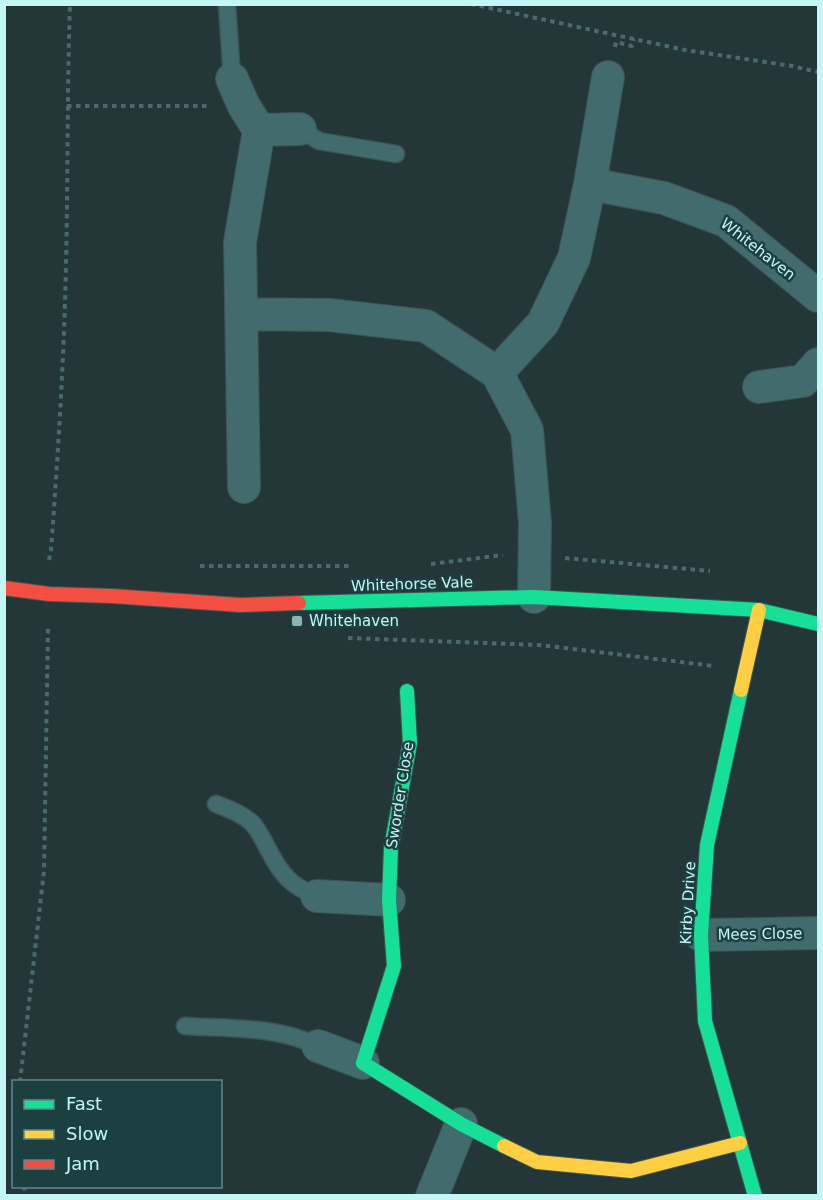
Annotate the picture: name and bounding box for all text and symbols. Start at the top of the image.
street label: Whitehaven [717,214,799,284]
street label: Whitehorse Vale [351,573,473,595]
place label: Whitehaven [309,612,399,630]
marker: Whitehaven [290,614,304,628]
street label: Sworder Close [383,741,417,849]
street label: Kirby Drive [677,861,699,945]
street label: Mees Close [717,924,803,944]
legend [12,1080,222,1188]
text: Fast [66,1093,102,1114]
text: Slow [66,1123,108,1144]
text: Jam [65,1153,100,1174]

